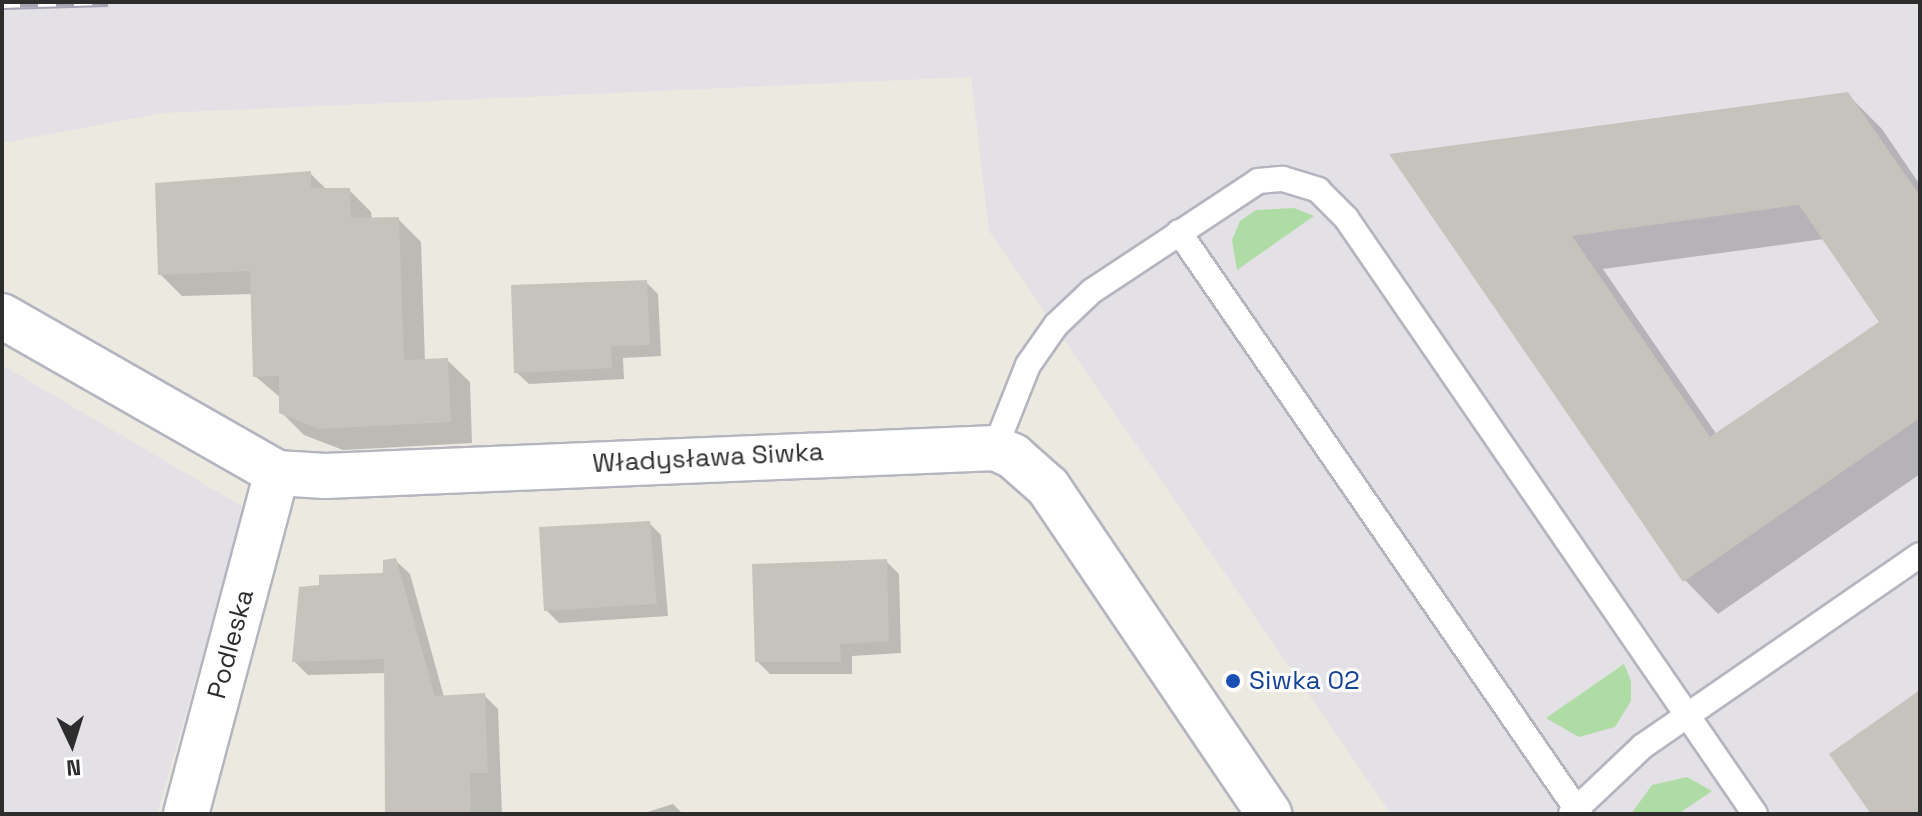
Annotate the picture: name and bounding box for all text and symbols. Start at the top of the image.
street label: Władysława Siwka [592,436,824,480]
street label: Podleska [201,586,261,702]
place label: Siwka 02 [1249,665,1360,697]
marker: Siwka 02 [1224,672,1242,690]
north arrow [32,704,112,784]
text: N [65,753,82,782]

